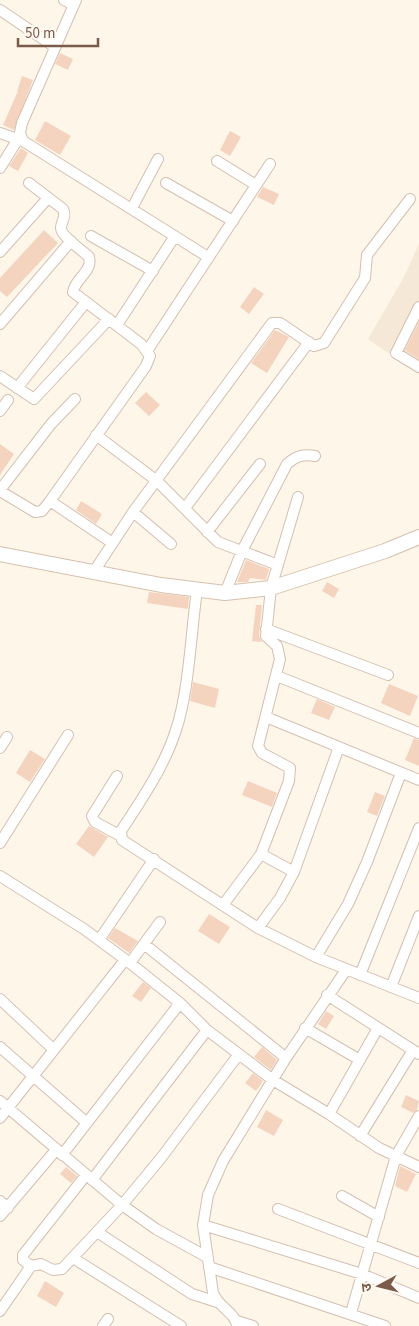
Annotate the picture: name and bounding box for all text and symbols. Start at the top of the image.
scale bar [18,15,98,47]
text: 50 m [25,23,55,44]
north arrow [354,1261,404,1311]
text: उ [357,1281,378,1293]

